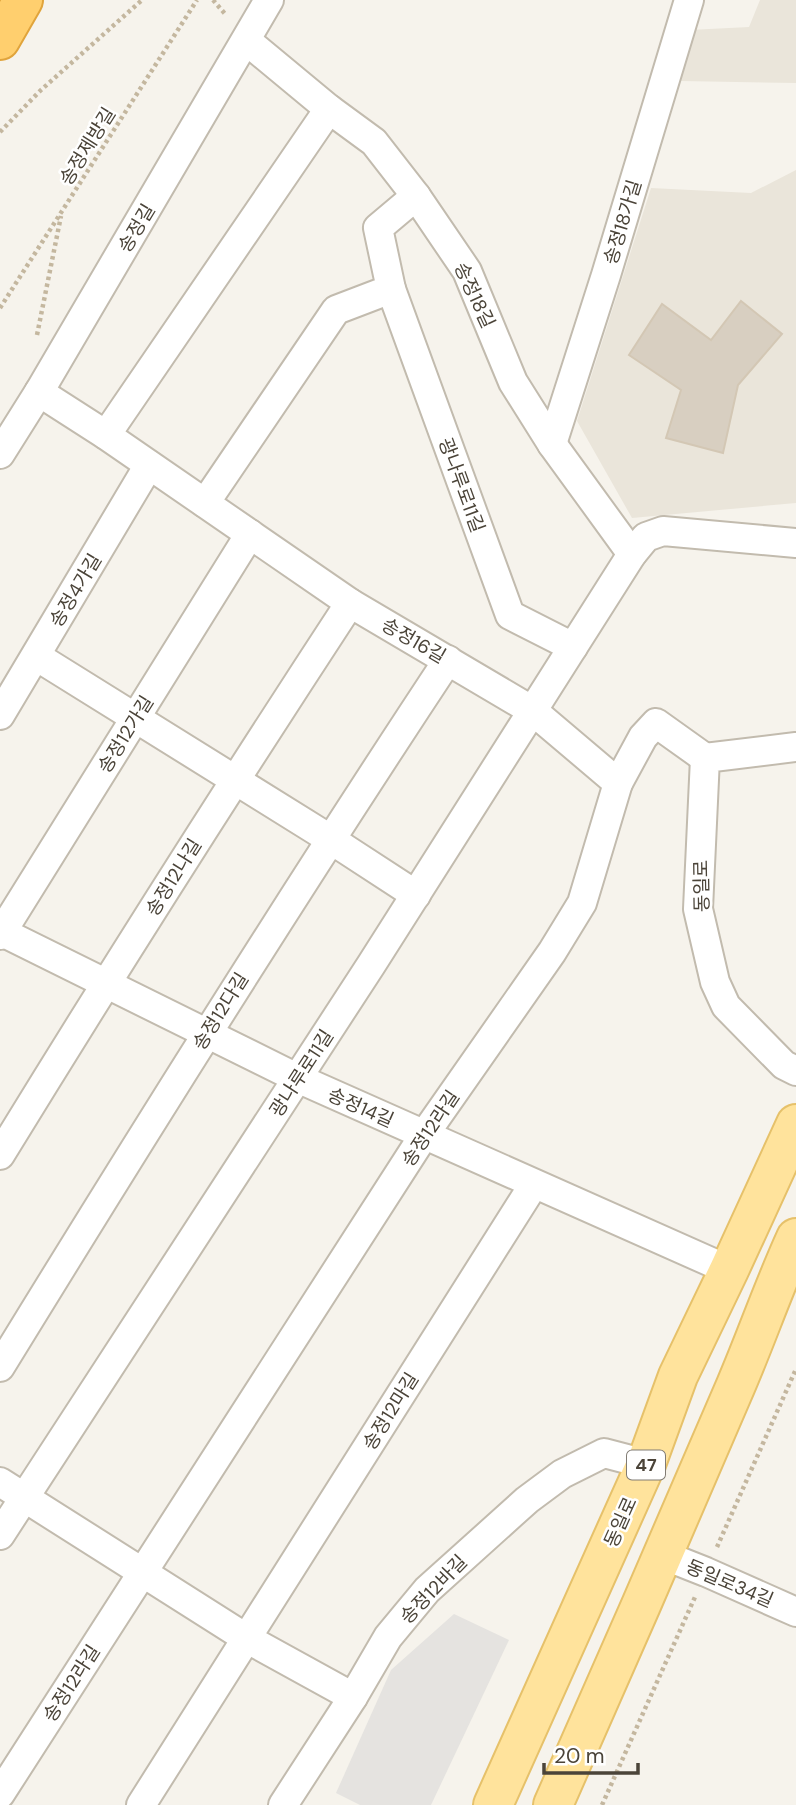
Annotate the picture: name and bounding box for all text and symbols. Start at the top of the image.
street label: 송정제방길 [54,103,121,190]
street label: 송정18가길 [598,177,647,268]
street label: 송정길 [112,199,161,257]
street label: 송정18길 [448,258,501,332]
street label: 광나루로11길 [433,434,490,536]
street label: 송정4가길 [44,549,107,632]
street label: 송정16길 [377,612,450,669]
street label: 송정12가길 [92,691,159,778]
street label: 송정12나길 [140,834,207,921]
street label: 동일로 [689,860,714,912]
street label: 송정12다길 [187,968,254,1055]
street label: 광나루로11길 [264,1025,339,1122]
street label: 송정14길 [324,1082,398,1133]
street label: 송정12라길 [396,1085,465,1171]
street label: 송정12마길 [357,1368,424,1455]
road number: 47 [627,1450,665,1480]
street label: 동일로 [598,1493,643,1551]
street label: 송정12바길 [394,1549,472,1629]
street label: 동일로34길 [682,1554,777,1613]
street label: 송정12라길 [37,1640,106,1726]
scale bar [544,1731,638,1775]
text: 20 m [554,1742,605,1770]

